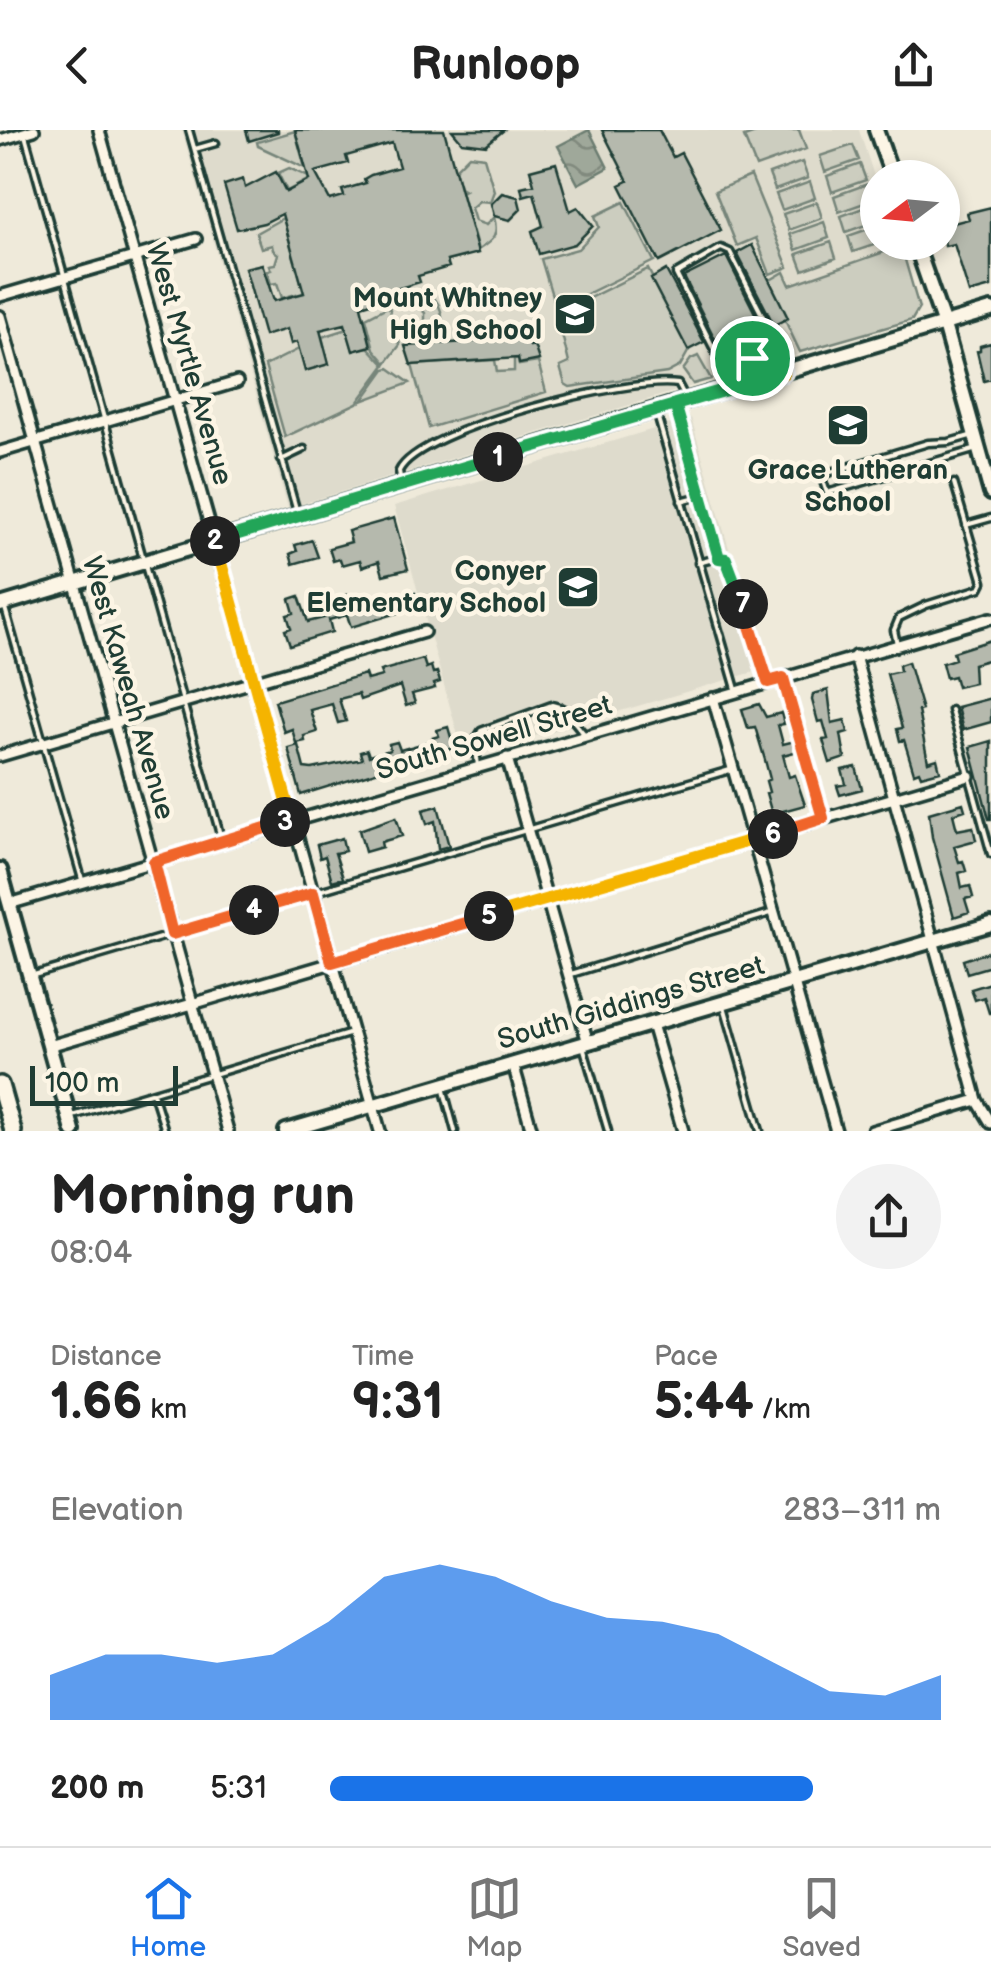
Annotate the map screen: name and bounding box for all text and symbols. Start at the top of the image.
icon: back [50,38,105,93]
text: Runloop [411,38,580,93]
icon: share [886,38,941,93]
north arrow [860,160,960,260]
map controls [860,160,960,260]
street label: West Myrtle Avenue [139,239,239,489]
place label: Mount Whitney High School [353,282,542,347]
school or university icon: Mount Whitney High School [552,291,598,337]
pin [710,316,795,401]
icon: arrive [725,331,780,386]
school or university icon: Grace Lutheran School [825,402,871,448]
pin: 1 [473,432,523,482]
text: 1 [492,440,504,473]
place label: Grace Lutheran School [748,454,948,519]
pin: 2 [190,516,240,566]
text: 2 [207,524,223,557]
street label: West Kaweah Avenue [75,553,181,823]
place label: Conyer Elementary School [306,555,547,620]
school or university icon: Conyer Elementary School [555,564,601,610]
pin: 7 [718,579,768,629]
text: 7 [735,587,751,620]
street label: South Sowell Street [372,688,616,787]
pin: 3 [260,797,310,847]
text: 3 [277,805,293,838]
pin: 6 [748,809,798,859]
text: 6 [765,817,781,850]
pin: 4 [229,885,279,935]
pin: 5 [464,891,514,941]
text: 4 [246,893,262,926]
text: 5 [481,899,497,932]
street label: South Giddings Street [494,949,768,1057]
scale bar [30,1061,178,1106]
text: 100 m [45,1067,119,1100]
text: Morning run [50,1163,355,1230]
button: share [836,1164,941,1269]
text: 08:04 [50,1234,132,1273]
text: Distance [50,1340,162,1373]
text: Time [352,1340,414,1373]
text: Pace [654,1340,718,1373]
text: 1.66 [50,1373,143,1433]
text: 9:31 [352,1373,444,1433]
text: 5:44 [654,1373,754,1433]
text: km [143,1393,187,1426]
text: /km [754,1393,811,1426]
text: Elevation [50,1491,183,1530]
text: 283–311 m [783,1491,941,1530]
text: 200 m [50,1769,144,1808]
text: 5:31 [210,1769,267,1808]
tab: Home [130,1871,206,1964]
tab: Map [466,1871,522,1964]
tab: Saved [782,1871,861,1964]

